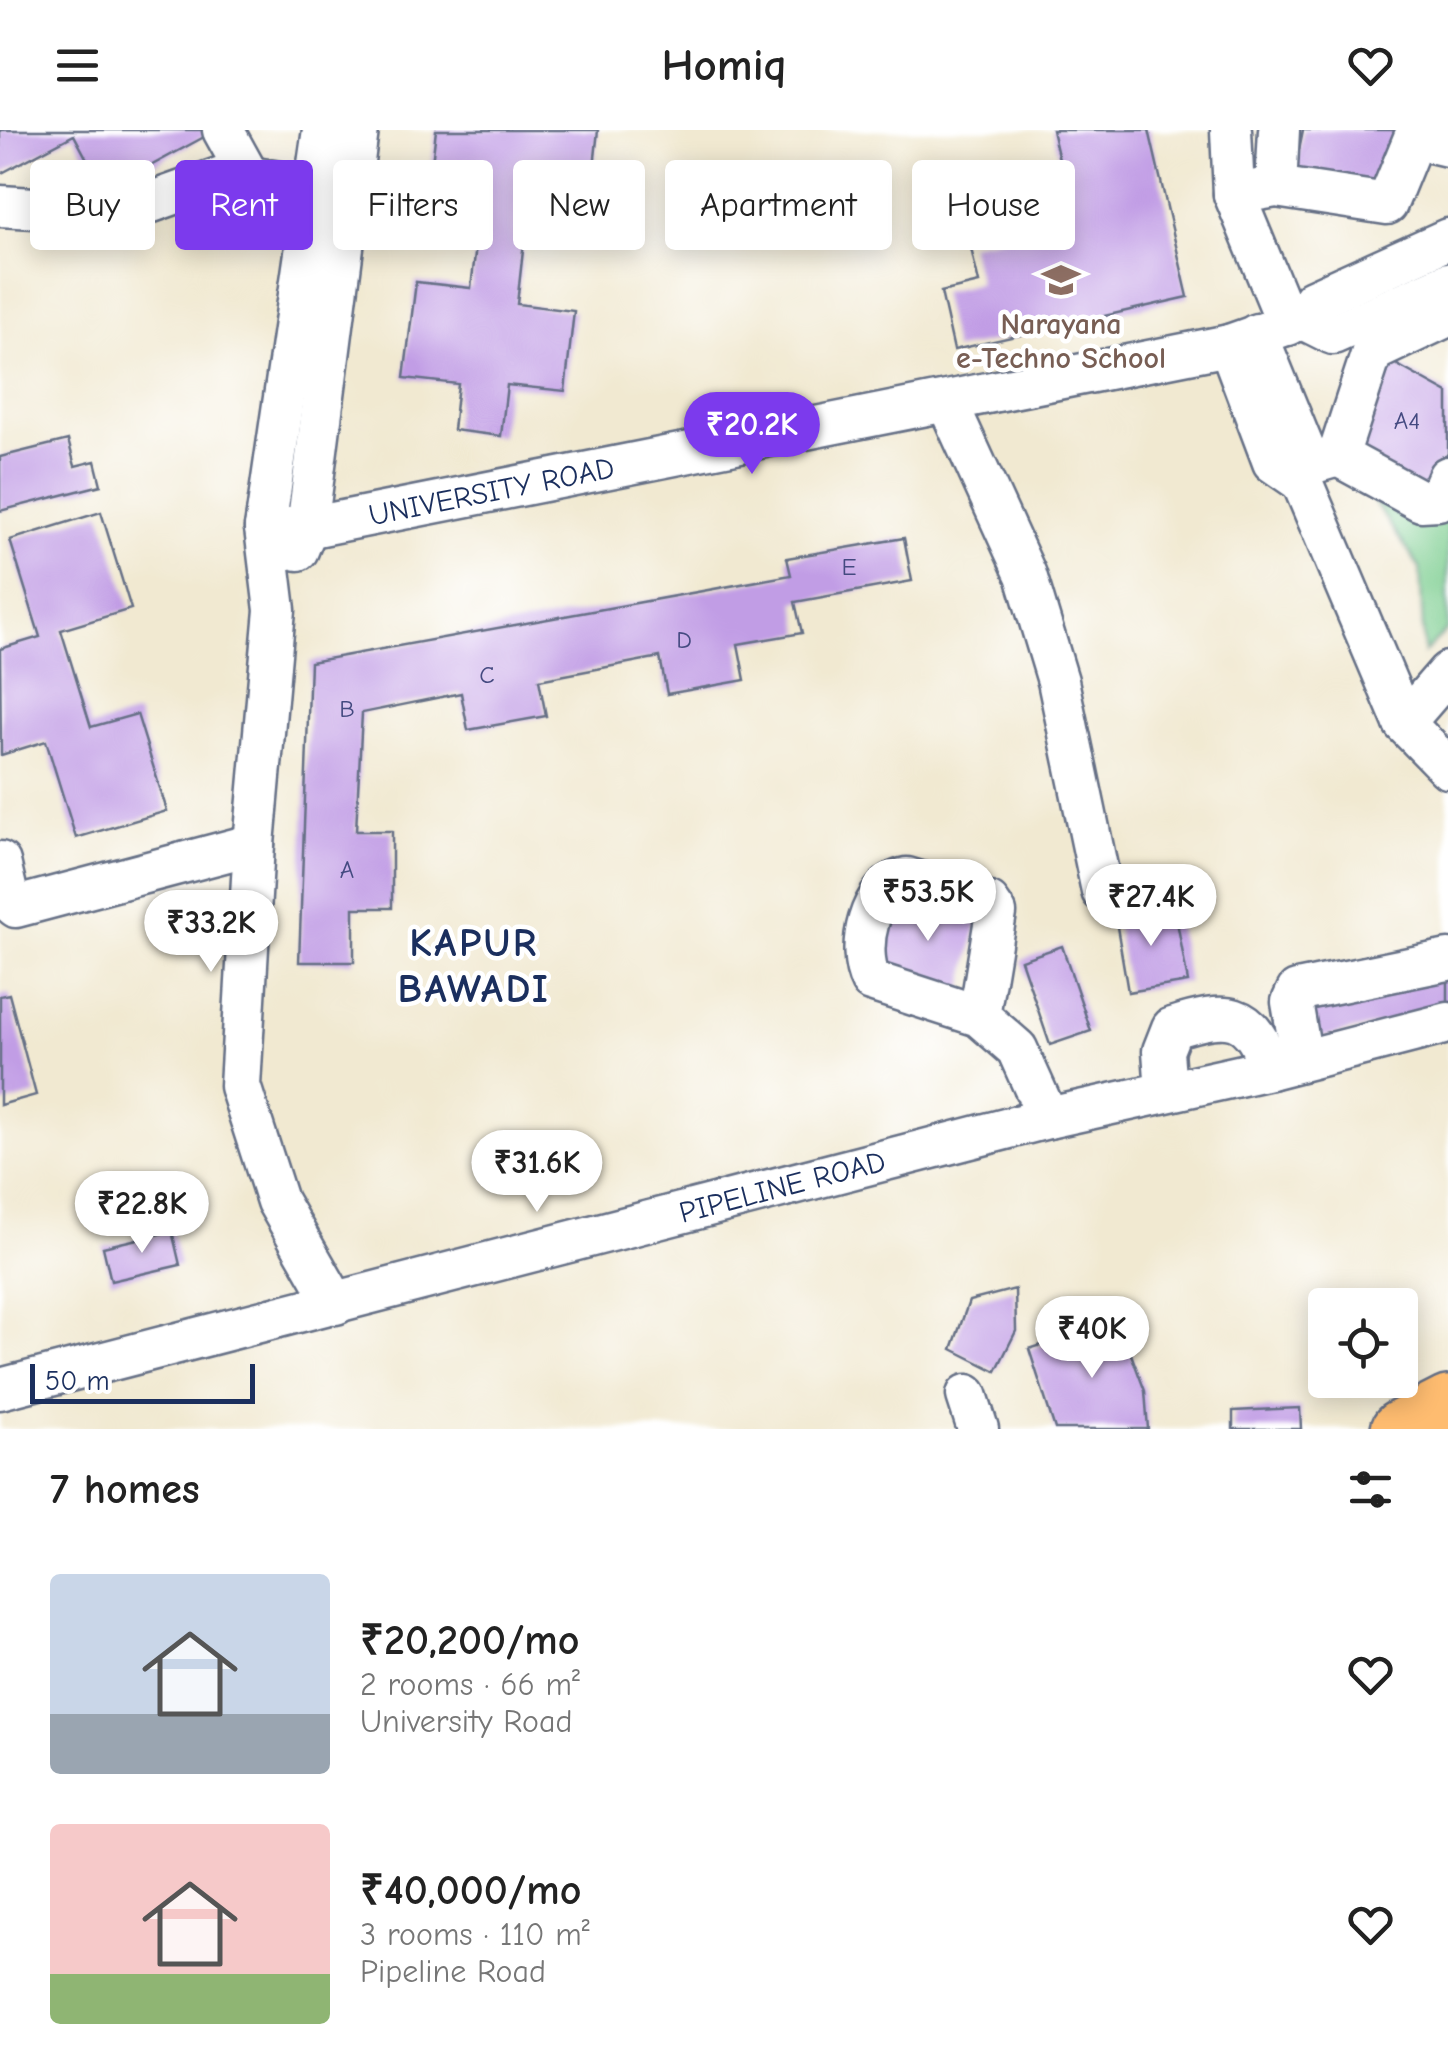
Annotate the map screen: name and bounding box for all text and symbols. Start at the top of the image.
icon: menu [50,38,105,93]
icon: heart [1343,38,1398,93]
text: Homiq [661,39,787,91]
chip: Buy [30,160,155,250]
chip: Rent [175,160,313,250]
chip: Filters [333,160,493,250]
chip: New [513,160,645,250]
chip: Apartment [665,160,892,250]
chip: House [912,160,1075,250]
school or university icon: Narayana e-Techno School [1040,259,1082,301]
place label: Narayana e-Techno School [956,307,1166,376]
pin: ₹20.2K [671,392,833,477]
text: ₹20.2K [706,406,798,443]
house number: A4 [1394,406,1420,435]
street label: UNIVERSITY ROAD [366,450,617,533]
house number: E [841,552,857,581]
house number: D [676,625,692,654]
house number: C [479,660,495,689]
house number: B [339,694,355,723]
house number: A [340,855,354,884]
pin: ₹53.5K [847,859,1009,944]
pin: ₹27.4K [1070,864,1232,949]
text: ₹53.5K [882,873,974,910]
text: ₹27.4K [1107,878,1195,915]
pin: ₹33.2K [130,890,292,975]
text: ₹33.2K [166,904,256,941]
district label: KAPUR BAWADI [397,920,551,1012]
pin: ₹31.6K [456,1130,618,1215]
street label: PIPELINE ROAD [675,1143,889,1230]
text: ₹31.6K [493,1144,581,1181]
pin: ₹22.8K [61,1171,223,1256]
text: ₹22.8K [97,1185,187,1222]
map controls [1308,1288,1418,1398]
button: locate [1308,1288,1418,1398]
pin: ₹40K [1033,1296,1151,1381]
text: ₹40K [1057,1310,1127,1347]
scale bar [30,1359,255,1404]
text: 50 m [45,1365,110,1397]
icon: filters [1343,1462,1398,1517]
text: 7 homes [50,1465,200,1514]
icon: home [130,1614,250,1734]
text: ₹20,200/mo [360,1616,580,1665]
icon: heart [1343,1647,1398,1702]
text: 2 rooms · 66 m² [360,1666,580,1703]
text: University Road [360,1703,572,1740]
icon: home [130,1864,250,1984]
text: ₹40,000/mo [360,1866,581,1915]
icon: heart [1343,1897,1398,1952]
text: 3 rooms · 110 m² [360,1916,590,1953]
text: Pipeline Road [360,1953,546,1990]

